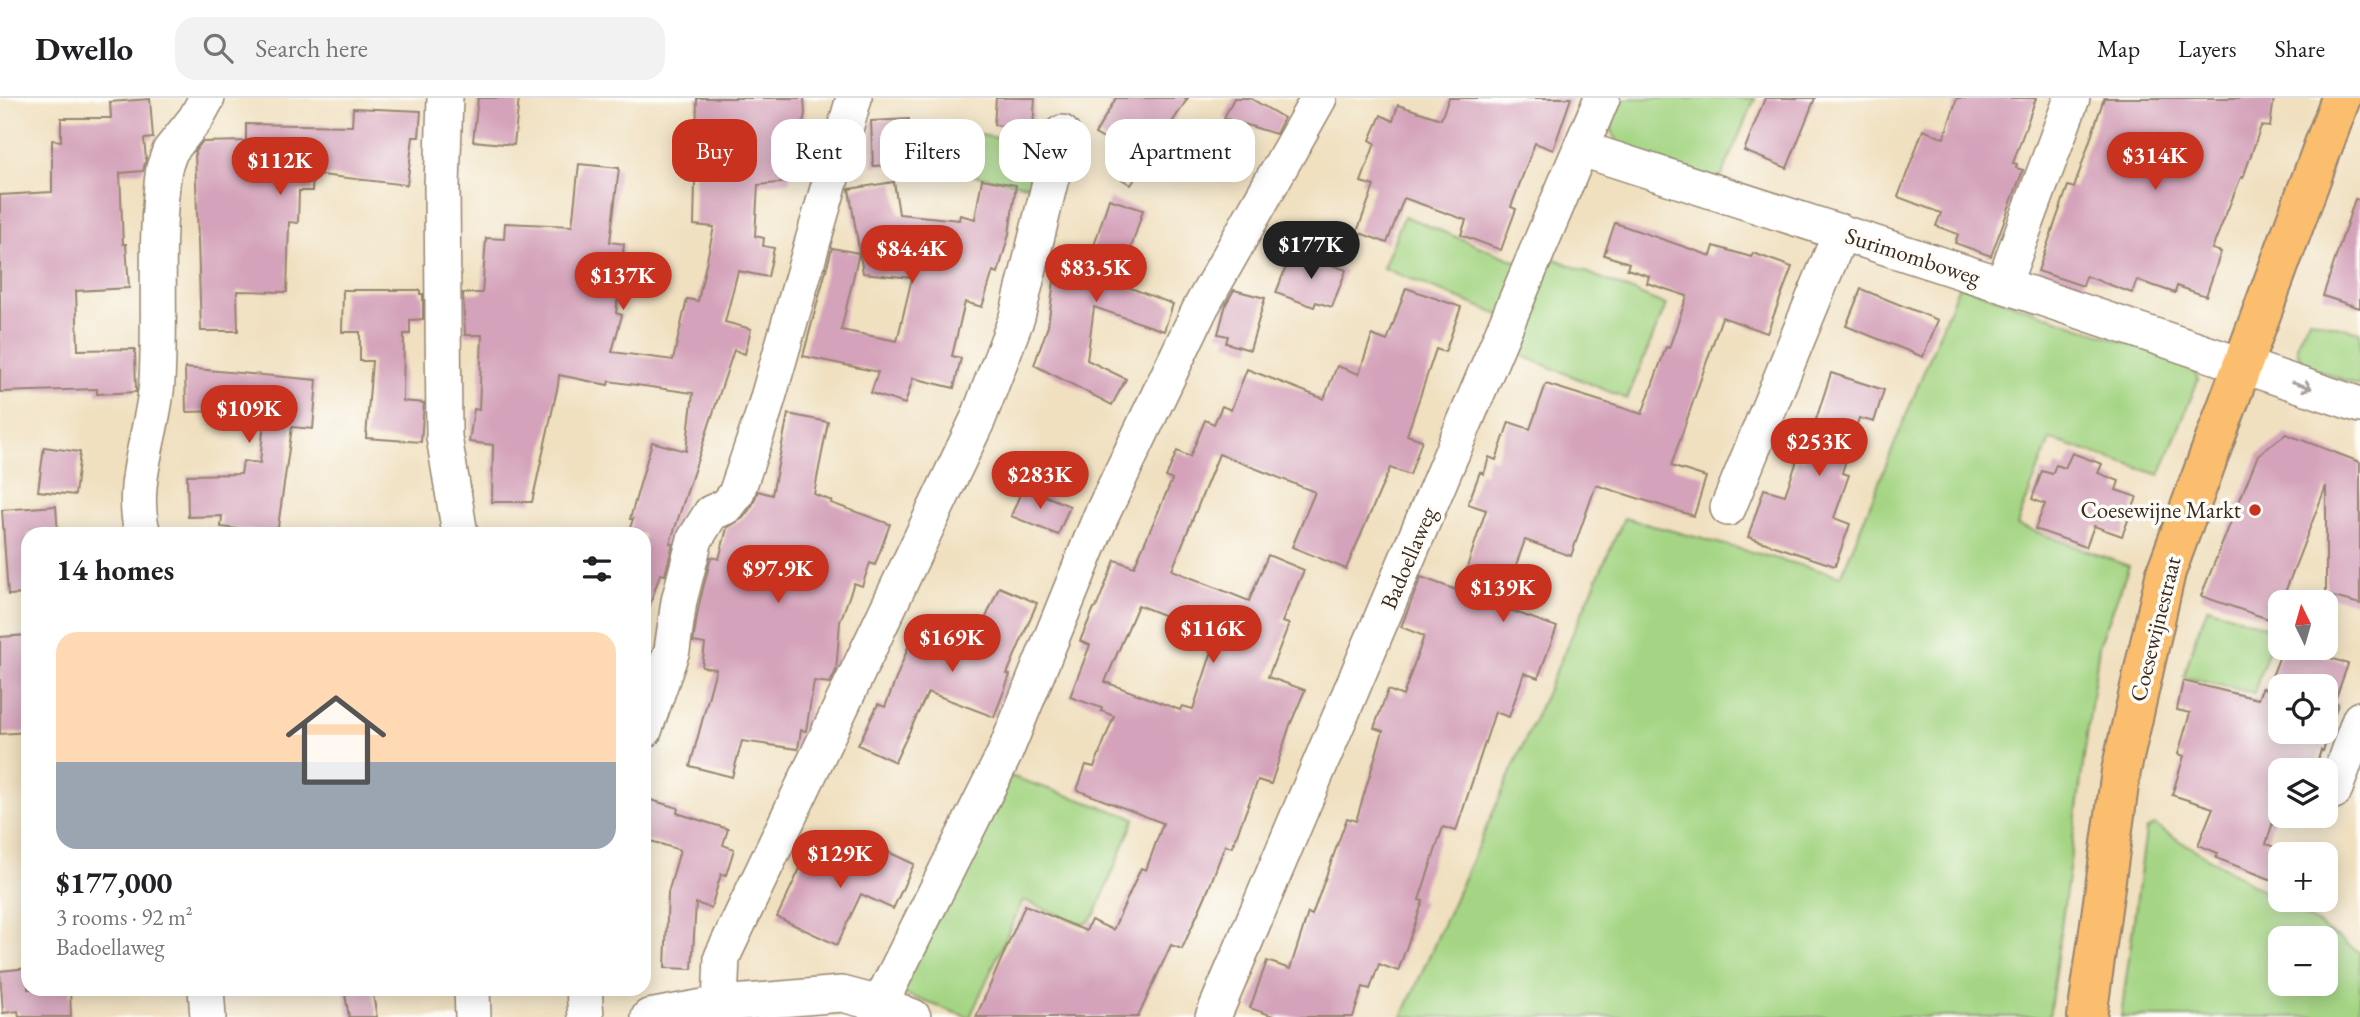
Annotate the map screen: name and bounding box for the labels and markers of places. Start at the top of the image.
pin: $314K [2106,132,2204,192]
pin: $112K [231,138,329,197]
pin: $177K [1262,222,1360,281]
pin: $84.4K [855,226,969,285]
pin: $83.5K [1039,244,1153,304]
pin: $137K [574,252,672,312]
pin: $109K [200,386,298,445]
pin: $253K [1770,418,1868,478]
pin: $283K [991,452,1089,511]
place label: Coesewijne Markt [2080,495,2242,525]
marker: Coesewijne Markt [2247,502,2263,518]
pin: $97.9K [721,546,835,605]
pin: $139K [1454,564,1552,624]
pin: $116K [1164,606,1262,665]
pin: $169K [903,614,1001,674]
pin: $129K [791,830,889,890]

